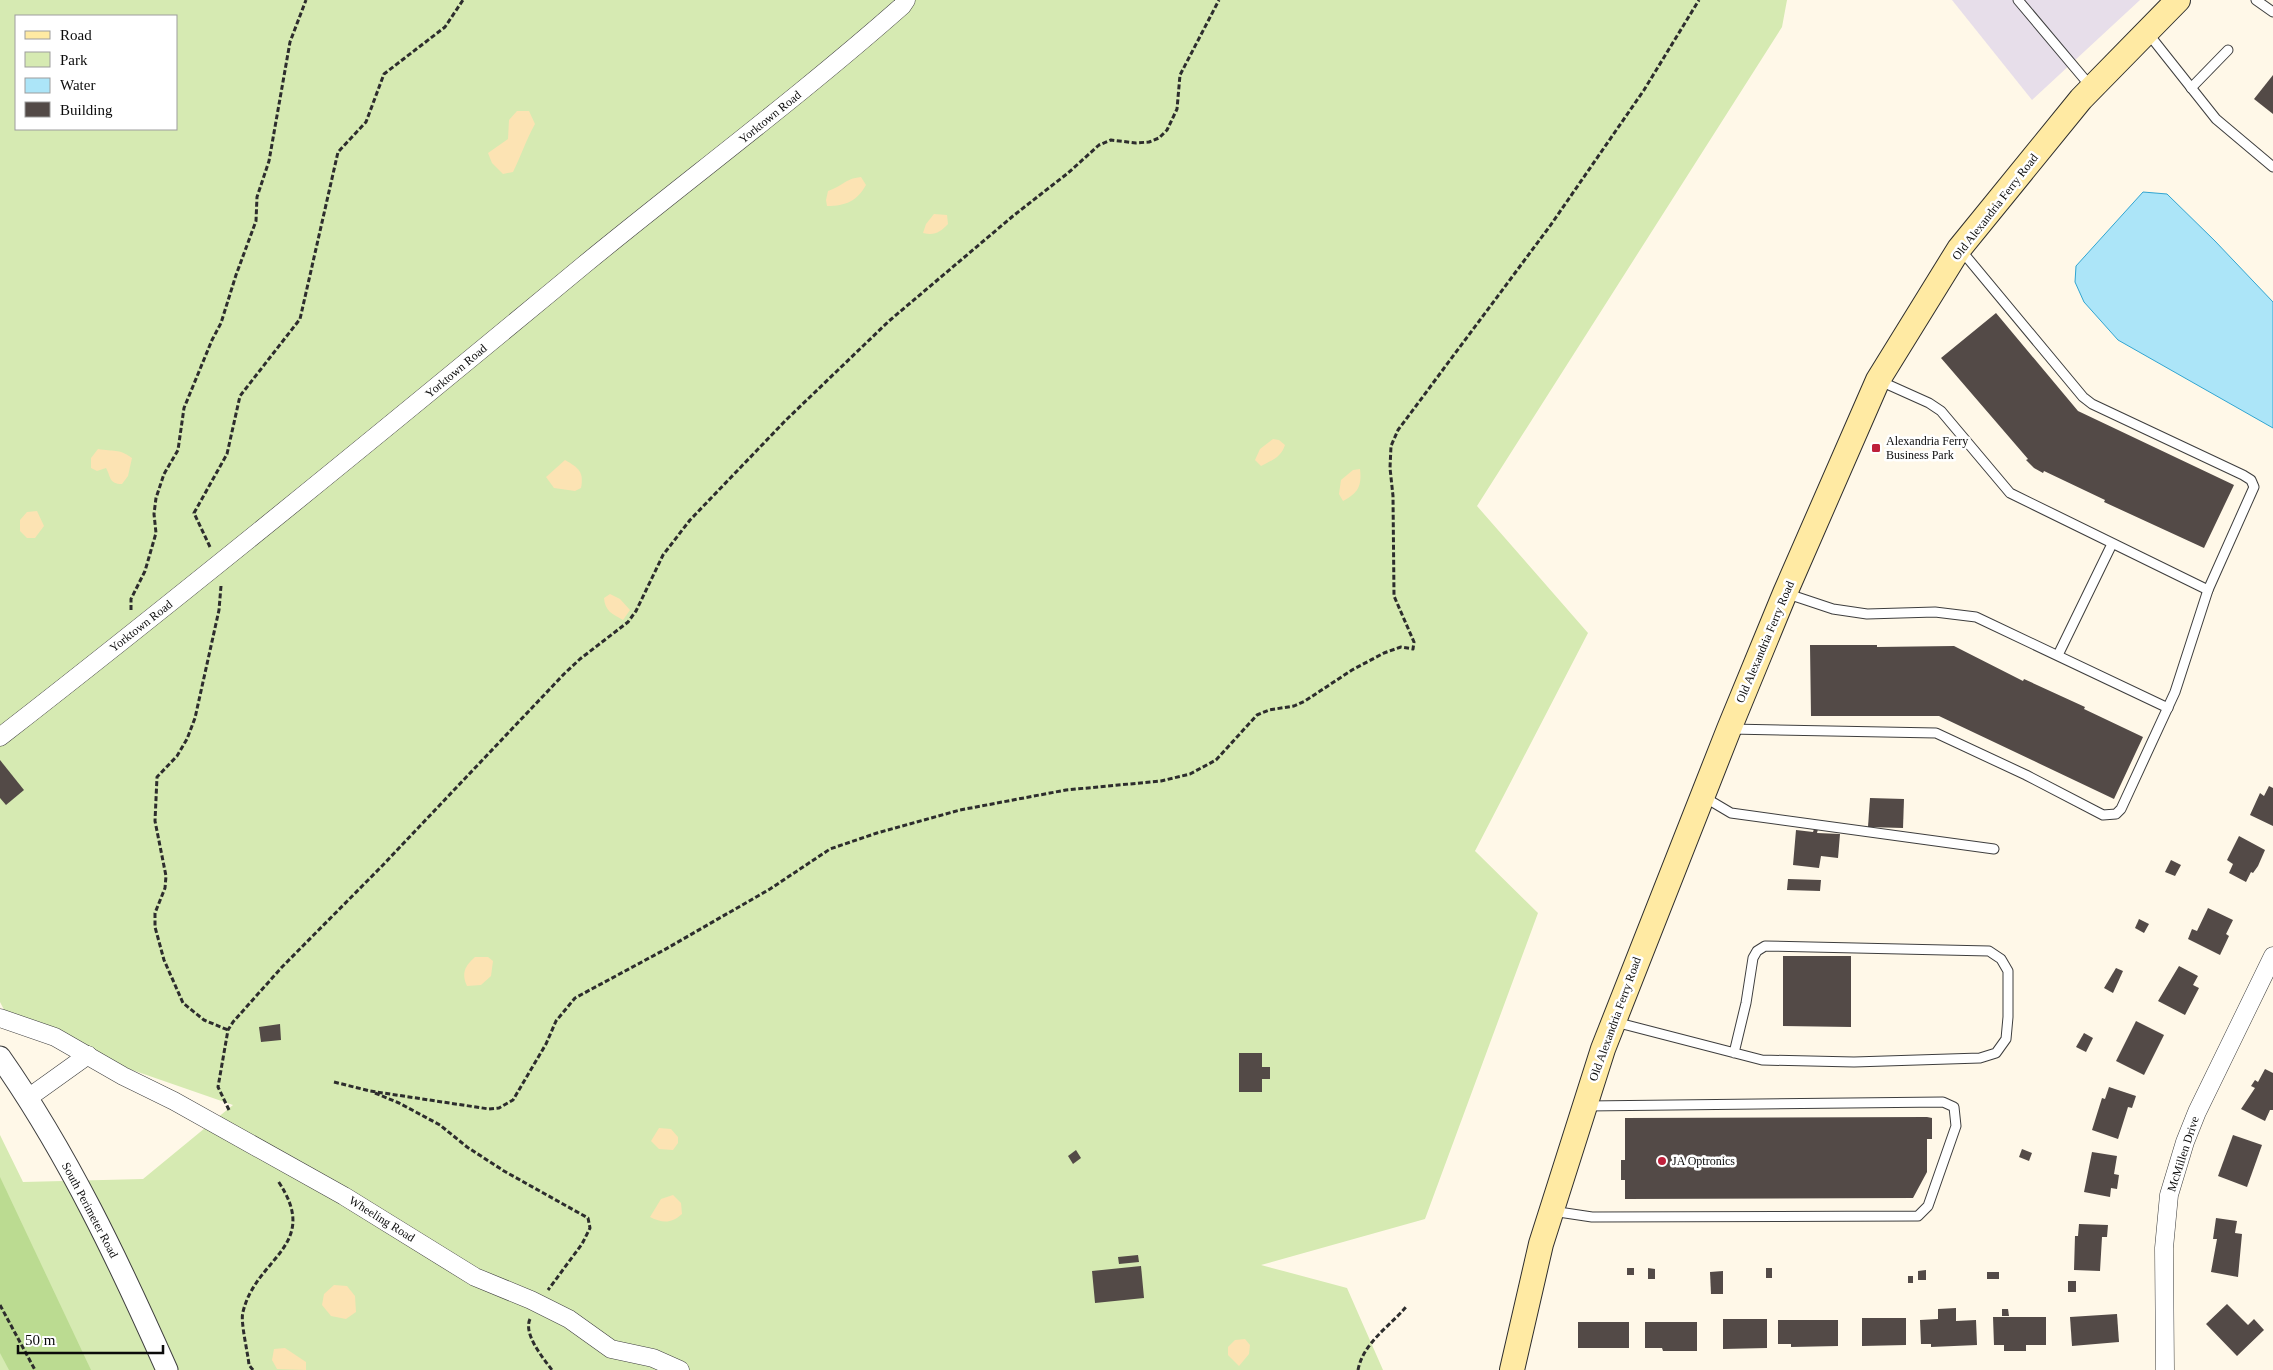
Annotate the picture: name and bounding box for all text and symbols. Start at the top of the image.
legend [15,15,178,130]
text: Road [60,27,92,43]
text: Park [60,52,88,68]
text: Water [60,77,95,93]
street label: Yorktown Road [736,88,804,146]
text: Building [60,102,113,118]
street label: Old Alexandria Ferry Road [1949,151,2041,263]
street label: Yorktown Road [422,341,490,401]
place label: Alexandria Ferry Business Park [1886,434,1968,462]
marker: Alexandria Ferry Business Park [1870,442,1882,454]
street label: Old Alexandria Ferry Road [1733,579,1797,705]
street label: Yorktown Road [107,597,175,655]
street label: Old Alexandria Ferry Road [1586,955,1644,1083]
street label: McMillen Drive [2164,1115,2202,1193]
place label: JA Optronics [1672,1154,1735,1168]
marker: JA Optronics [1656,1155,1668,1167]
street label: South Perimeter Road [59,1160,121,1260]
street label: Wheeling Road [346,1193,418,1245]
scale bar [18,1322,162,1354]
text: 50 m [25,1332,56,1348]

